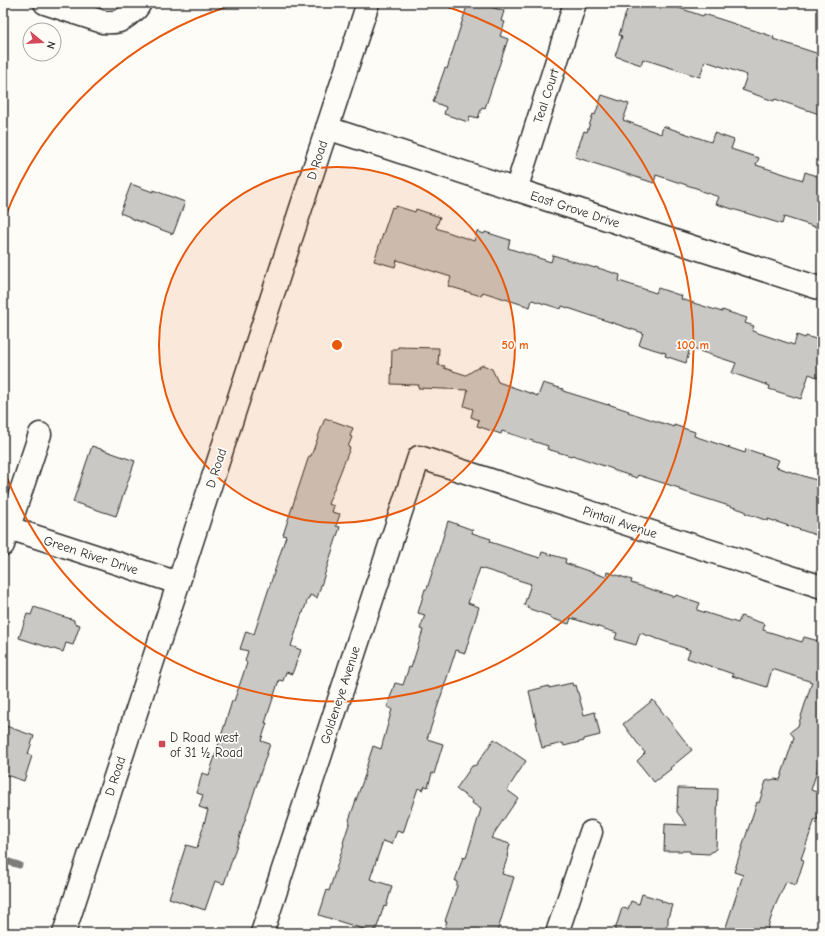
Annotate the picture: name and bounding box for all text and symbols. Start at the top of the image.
north arrow [22,22,62,62]
text: N [44,40,58,50]
street label: Teal Court [530,66,562,125]
street label: D Road [304,138,330,182]
street label: East Grove Drive [528,187,622,231]
centre of rings [330,338,344,352]
text: 50 m [501,338,529,352]
text: 100 m [677,338,709,352]
street label: D Road [203,446,229,490]
street label: Pintail Avenue [581,503,659,541]
street label: Green River Drive [42,533,141,578]
street label: Goldeneye Avenue [317,644,363,746]
place label: D Road west of 31 ½ Road [170,730,243,760]
marker: D Road west of 31 ½ Road [157,739,167,749]
street label: D Road [102,754,128,798]

